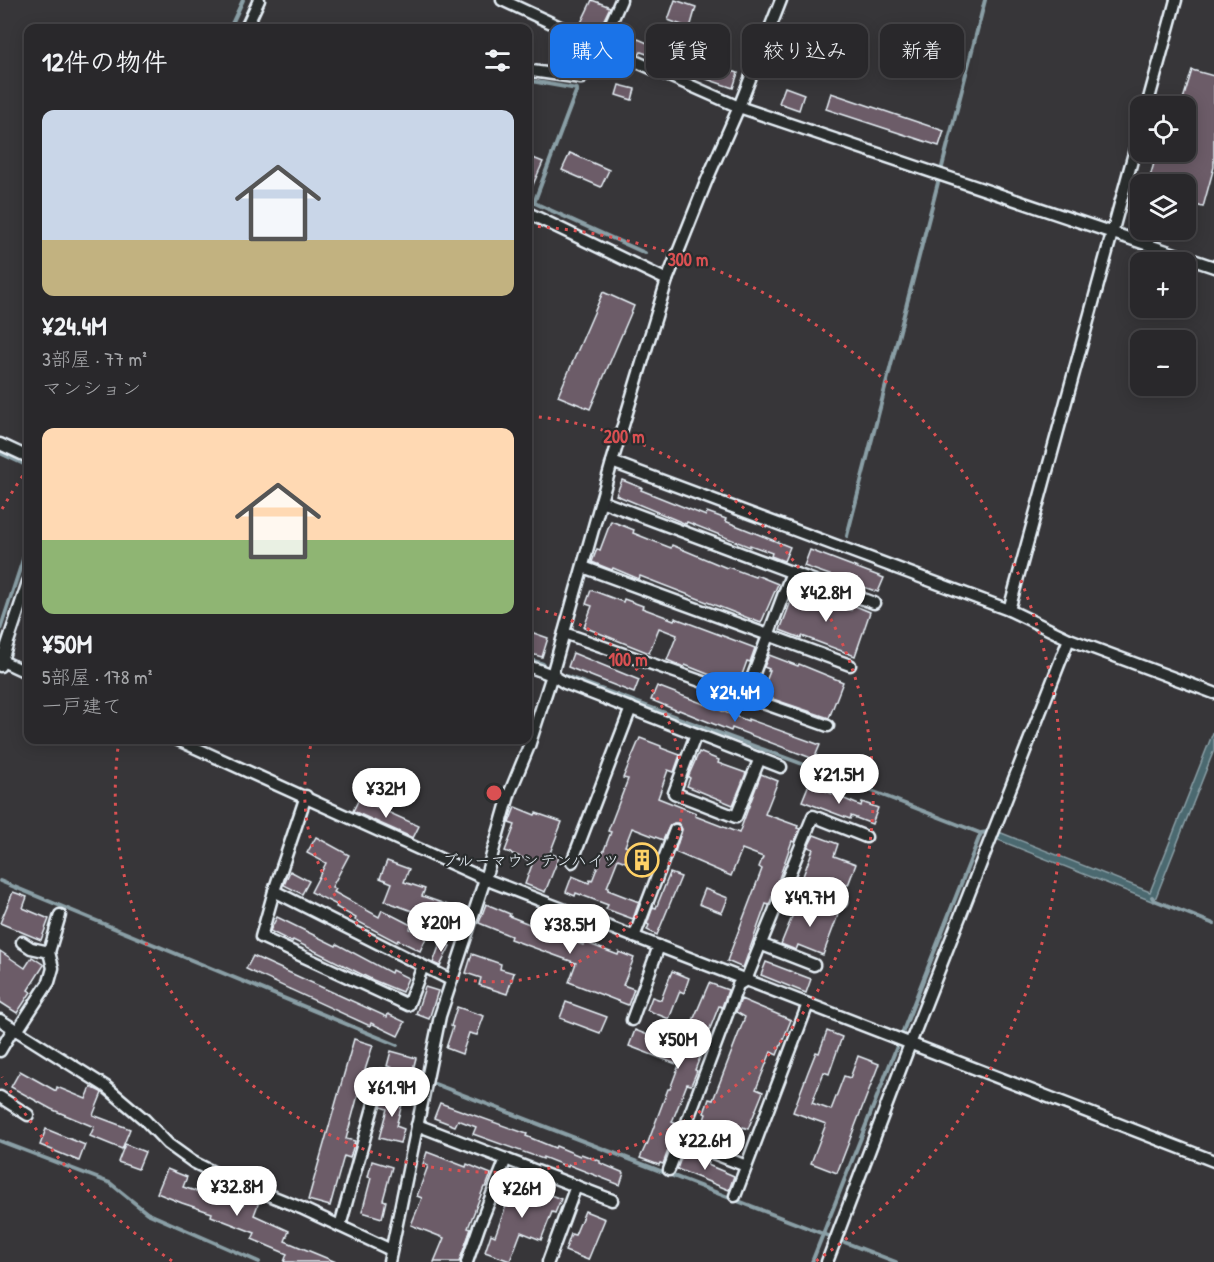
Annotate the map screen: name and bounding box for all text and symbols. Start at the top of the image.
chip: 購入 [550,24,634,78]
chip: 賃貸 [646,24,730,78]
chip: 絞り込み [742,24,868,78]
chip: 新着 [880,24,964,78]
text: 12件の物件 [42,44,168,79]
icon: filters [481,44,514,77]
map controls [1130,96,1196,396]
button: locate [1130,96,1196,162]
icon: home [224,149,332,257]
button: layers [1130,174,1196,240]
text: 300 m [668,247,708,272]
button: + [1130,252,1196,318]
text: ¥24.4M [42,308,107,343]
button: − [1130,330,1196,396]
text: 3部屋 · 77 m² [42,345,147,372]
text: マンション [42,374,141,401]
text: 200 m [604,424,644,449]
icon: home [224,467,332,575]
pin: ¥42.8M [777,572,875,623]
text: ¥42.8M [801,578,851,605]
text: ¥50M [42,626,92,661]
text: 100 m [608,647,648,672]
text: 5部屋 · 178 m² [42,663,152,690]
pin: ¥24.4M [686,672,784,723]
text: ¥24.4M [710,678,760,705]
text: 一戸建て [42,692,122,719]
pin: ¥21.5M [790,754,888,805]
text: ¥21.5M [814,760,864,787]
pin: ¥32M [350,768,422,819]
text: ¥32M [366,774,406,801]
centre of rings [484,783,504,803]
building icon: ブルーマウンテンハイツ [624,842,660,878]
place label: ブルーマウンテンハイツ [442,849,619,871]
pin: ¥49.7M [761,877,859,928]
text: ¥49.7M [785,883,835,910]
pin: ¥20M [405,902,477,953]
pin: ¥38.5M [521,904,619,955]
text: ¥20M [421,908,461,935]
text: ¥38.5M [544,910,596,937]
pin: ¥50M [642,1019,714,1070]
text: ¥50M [659,1025,697,1052]
pin: ¥61.9M [343,1067,441,1118]
text: ¥61.9M [368,1073,416,1100]
pin: ¥22.6M [656,1120,754,1171]
text: ¥22.6M [679,1126,731,1153]
pin: ¥32.8M [188,1166,286,1217]
pin: ¥26M [486,1168,558,1219]
text: ¥32.8M [211,1172,263,1199]
text: ¥26M [503,1174,541,1201]

